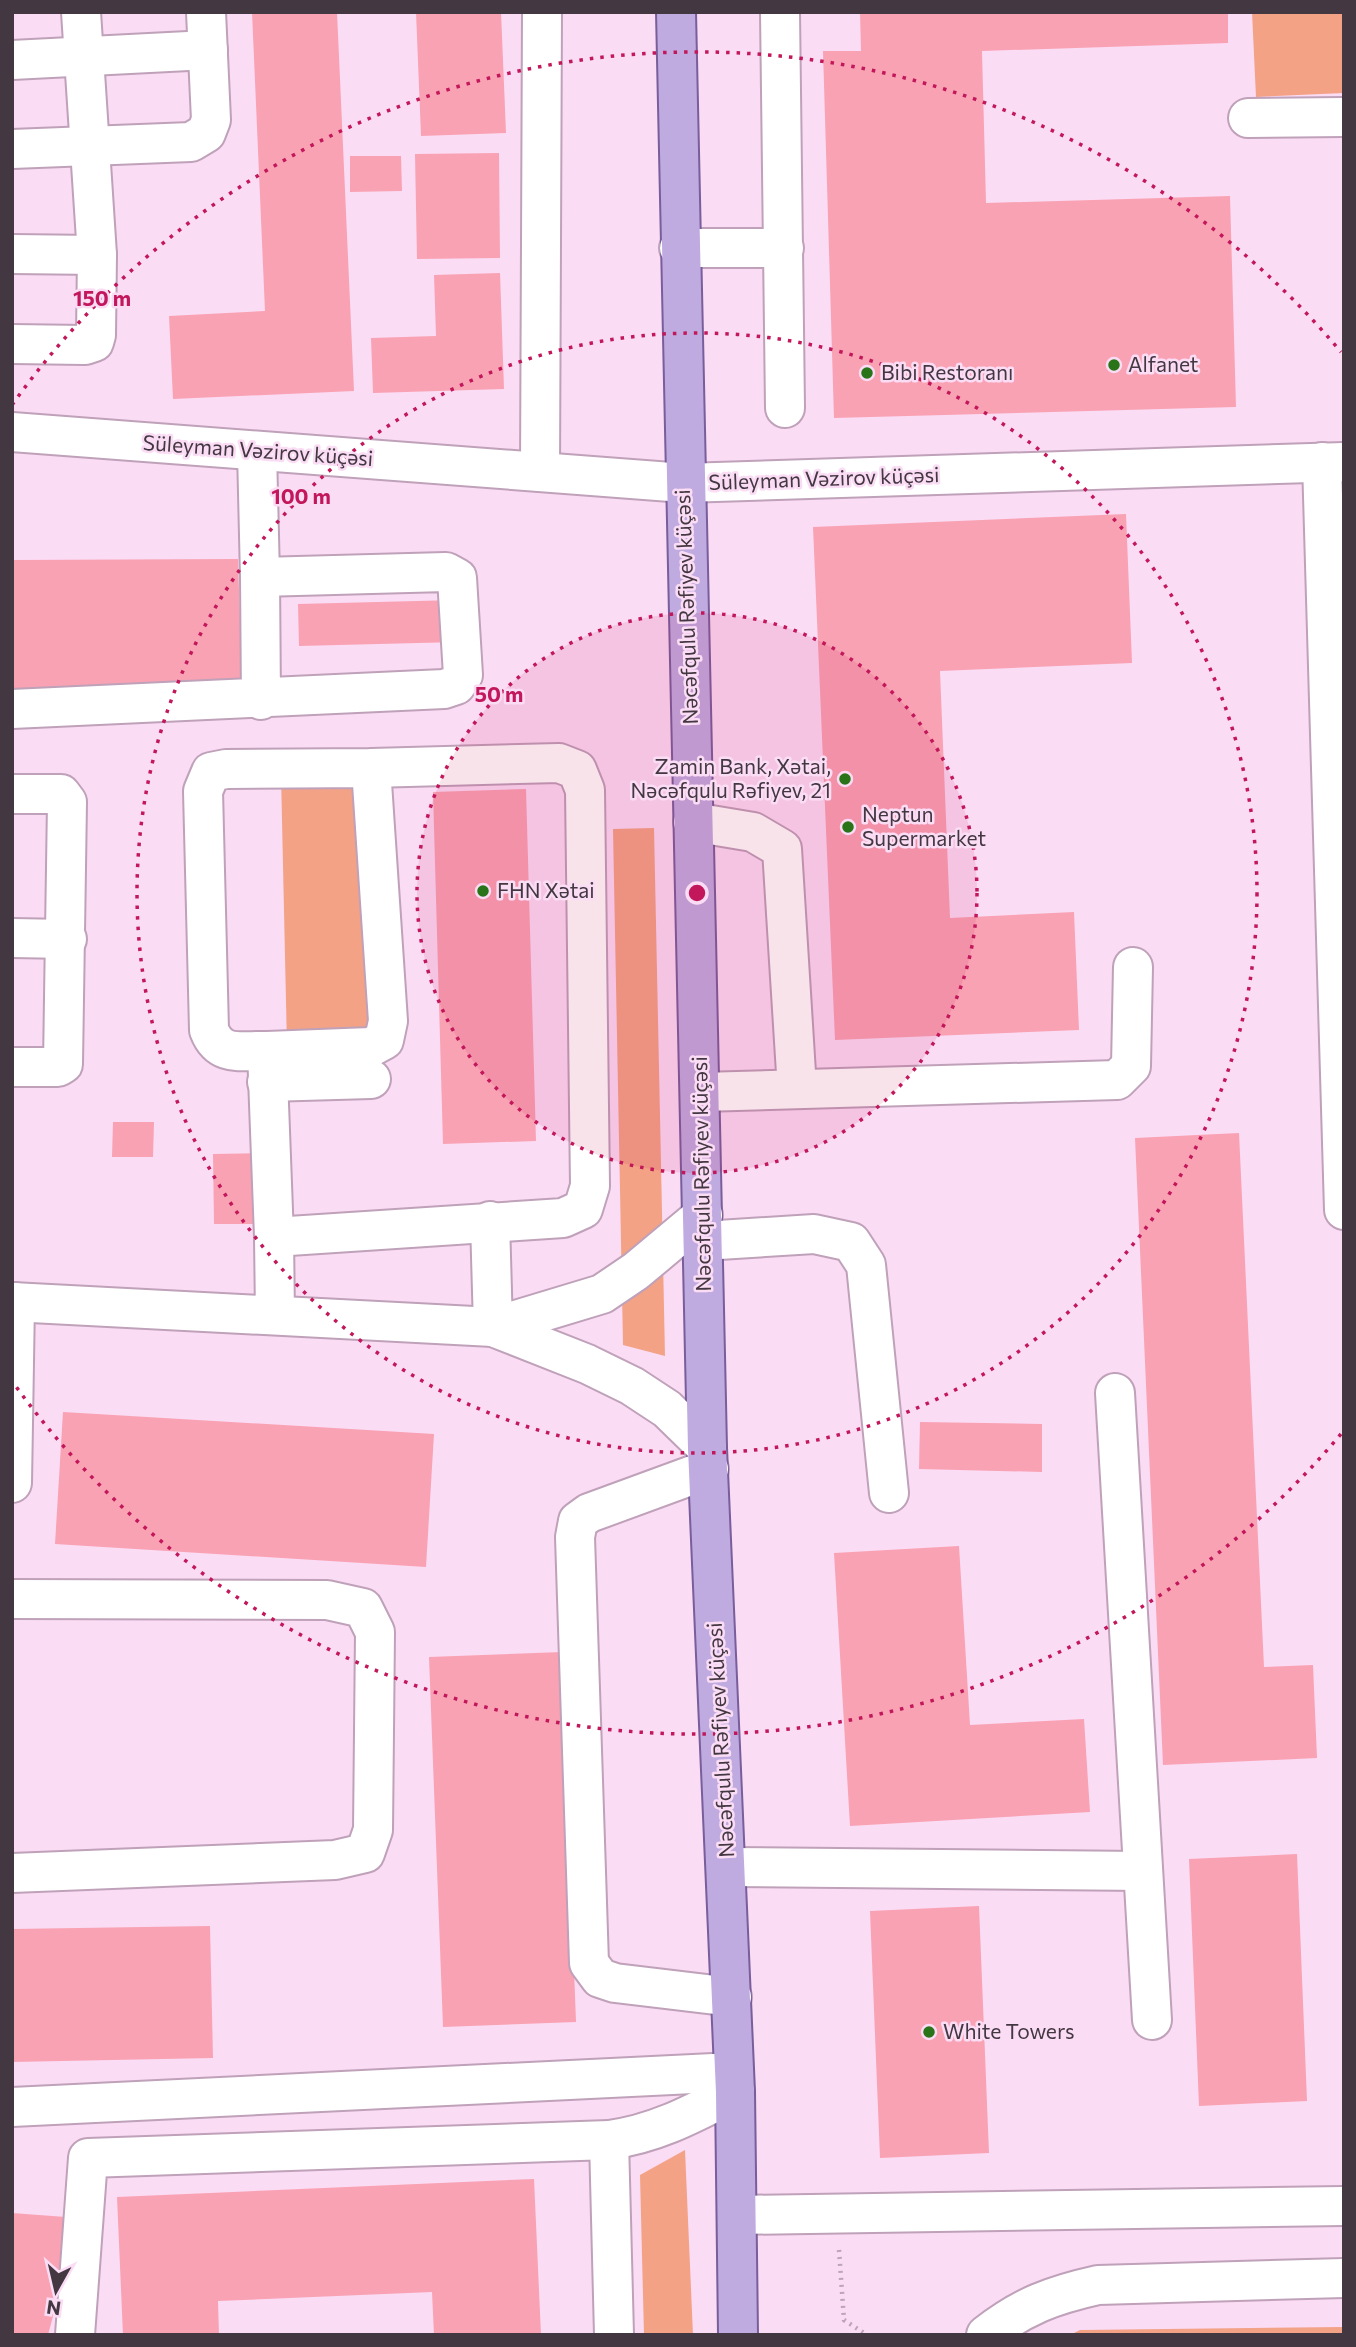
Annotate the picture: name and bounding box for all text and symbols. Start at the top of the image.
text: 150 m [73,285,131,310]
place label: Alfanet [1128,351,1198,376]
marker: Alfanet [1106,357,1122,373]
place label: ‌Bibi Restoranı [881,359,1013,384]
marker: ‌Bibi Restoranı [859,365,875,381]
street label: Süleyman Vəzirov küçəsi [142,429,374,470]
street label: Süleyman Vəzirov küçəsi [708,461,940,494]
text: 100 m [271,483,331,508]
street label: Nəcəfqulu Rəfiyev küçəsi [669,489,702,725]
text: 50 m [475,681,523,706]
place label: Zamin Bank, Xətai, Nəcəfqulu Rəfiyev, 21 [631,753,831,802]
marker: Zamin Bank, Xətai, Nəcəfqulu Rəfiyev, 21 [837,771,853,787]
place label: Neptun Supermarket [862,801,986,850]
marker: Neptun Supermarket [840,819,856,835]
place label: FHN Xətai [497,877,595,902]
centre of rings [685,881,709,905]
marker: FHN Xətai [475,883,491,899]
street label: Nəcəfqulu Rəfiyev küçəsi [686,1056,715,1292]
street label: Nəcəfqulu Rəfiyev küçəsi [701,1622,738,1858]
place label: White Towers [943,2018,1075,2043]
marker: White Towers [921,2024,937,2040]
north arrow [21,2256,91,2326]
text: N [45,2296,62,2321]

